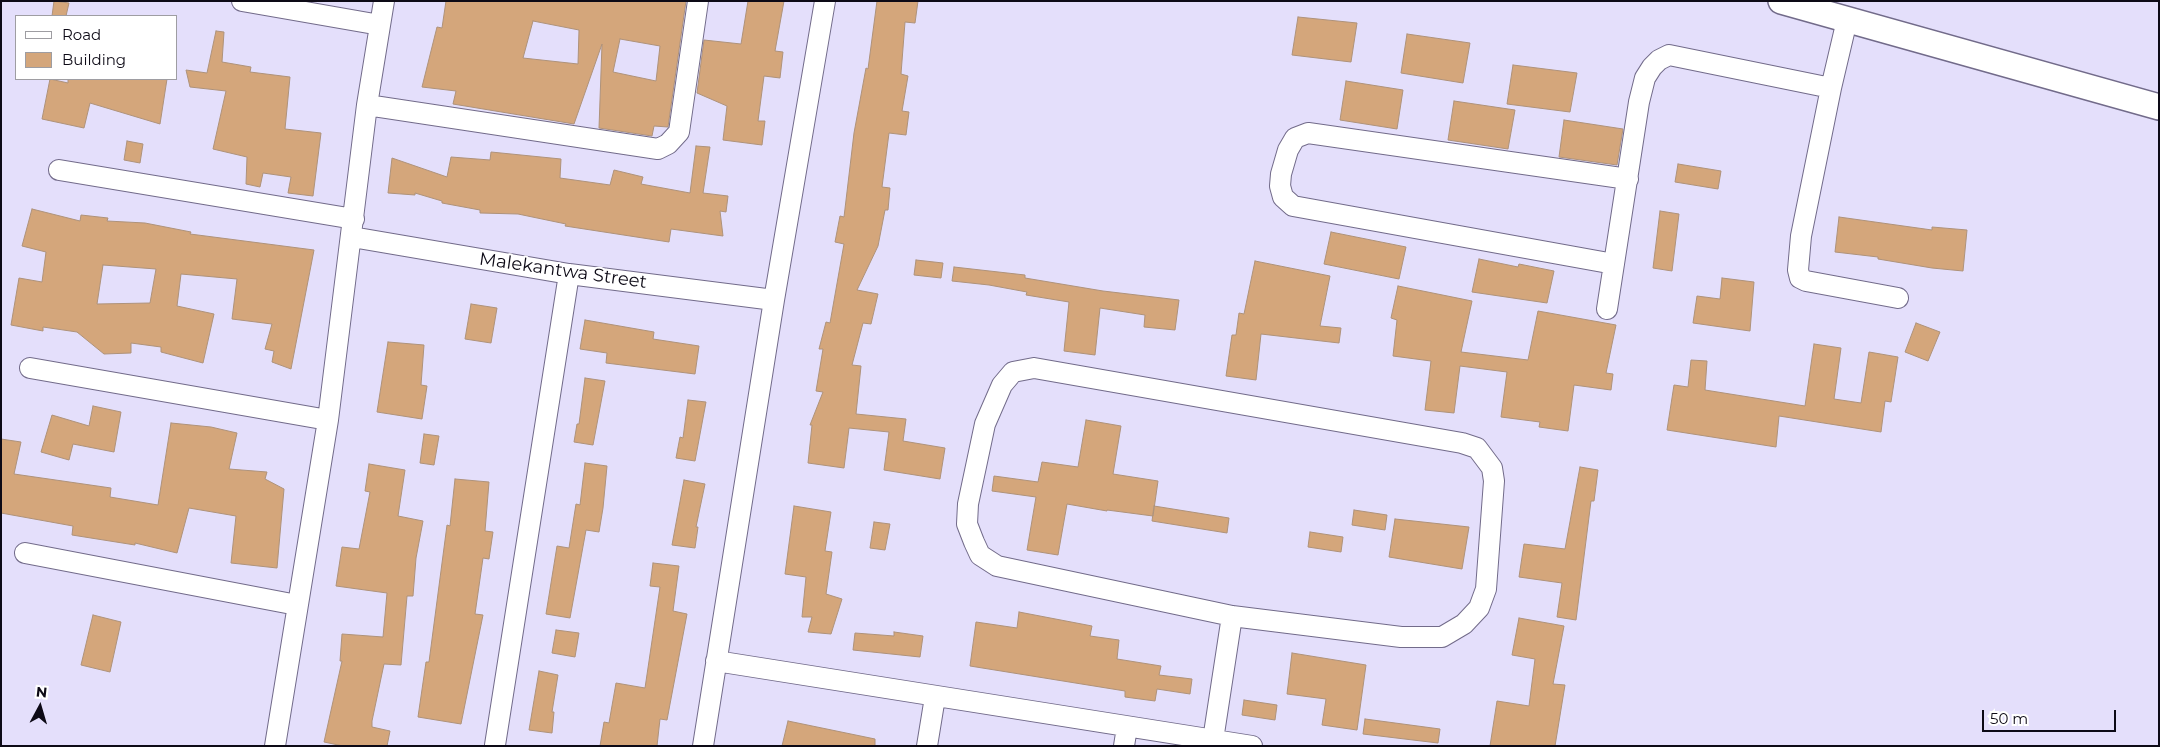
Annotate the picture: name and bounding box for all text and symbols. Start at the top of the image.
legend [15,15,178,80]
text: Road [62,25,101,44]
text: Building [62,50,126,69]
street label: Malekantwa Street [478,249,648,293]
north arrow [15,682,65,732]
text: N [35,683,48,702]
scale bar [1985,700,2119,732]
text: 50 m [1990,709,2028,728]

